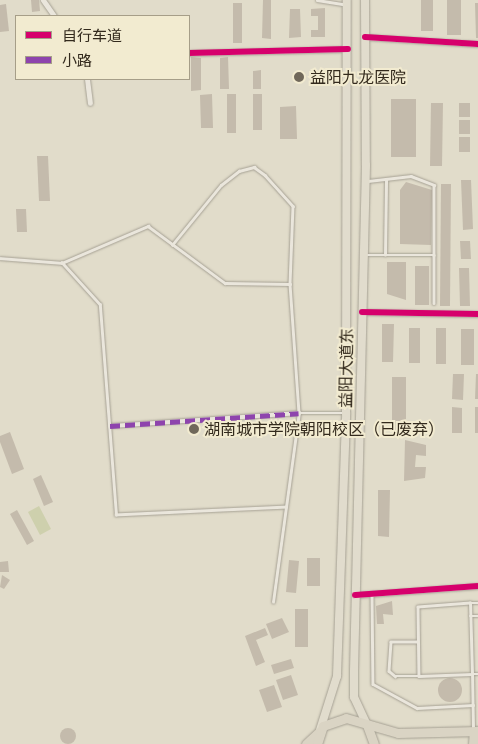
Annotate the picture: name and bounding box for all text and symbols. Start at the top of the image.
legend [15,15,190,80]
text: 自行车道 [62,25,122,46]
text: 小路 [62,50,92,71]
place label: 益阳九龙医院 [310,67,406,87]
marker: 益阳九龙医院 [292,70,306,84]
street label: 益阳大道东 [336,328,356,408]
place label: 湖南城市学院朝阳校区（已废弃） [204,419,444,439]
marker: 湖南城市学院朝阳校区（已废弃） [188,423,200,435]

